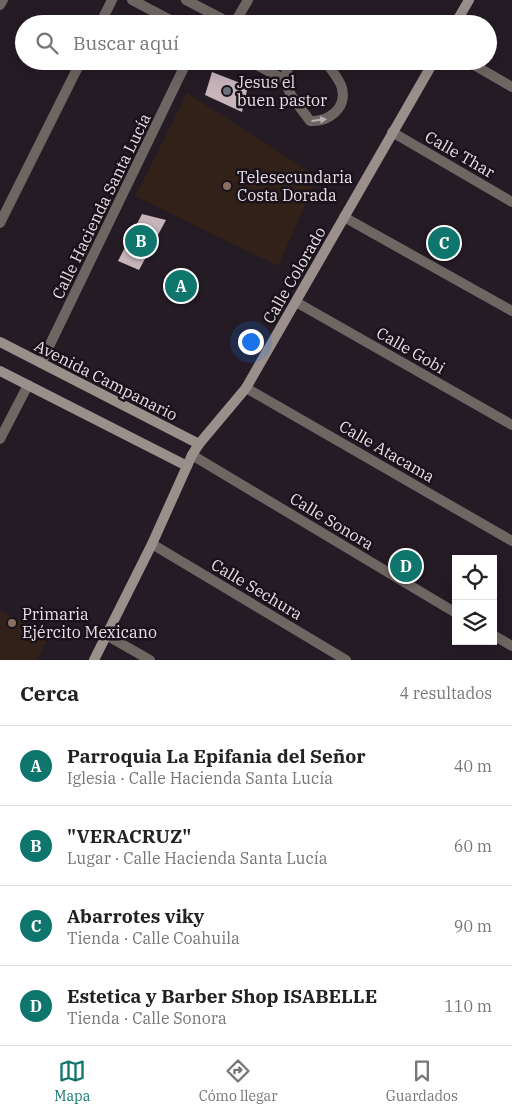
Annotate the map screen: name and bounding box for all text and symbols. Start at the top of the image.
search box [15,15,497,70]
icon: search [33,29,61,57]
text: Buscar aquí [73,31,179,55]
place label: Jesus el buen pastor [237,72,327,110]
marker: Jesus el buen pastor [221,85,233,97]
street label: Calle Hacienda Santa Lucía [47,110,155,302]
one-way arrow [312,116,328,124]
street label: Calle Thar [422,126,498,182]
place label: Telesecundaria Costa Dorada [237,167,353,205]
marker: Telesecundaria Costa Dorada [221,180,233,192]
pin: B [125,222,157,260]
street label: Calle Colorado [258,223,330,327]
pin: C [428,224,460,262]
pin: A [165,267,197,305]
street label: Calle Gobi [373,322,449,378]
your location [238,329,264,355]
street label: Avenida Campanario [31,335,181,425]
street label: Calle Atacama [336,416,439,487]
street label: Calle Sonora [286,488,378,554]
pin: D [390,547,422,585]
street label: Calle Sechura [208,554,306,624]
map controls [452,555,497,645]
button: locate [452,555,497,600]
button: layers [452,600,497,645]
place label: Primaria Ejército Mexicano [22,604,157,642]
marker: Primaria Ejército Mexicano [6,617,18,629]
text: Cerca [20,679,79,707]
text: 4 resultados [400,683,492,703]
text: Parroquia La Epifania del Señor [67,744,366,768]
text: A [30,756,42,776]
text: 40 m [454,756,492,776]
text: Iglesia · Calle Hacienda Santa Lucía [67,768,333,788]
text: "VERACRUZ" [67,824,191,848]
text: B [30,836,42,856]
text: 60 m [454,836,492,856]
text: Lugar · Calle Hacienda Santa Lucía [67,848,328,868]
text: Abarrotes viky [67,904,204,928]
text: C [31,916,41,936]
text: 90 m [454,916,492,936]
text: Tienda · Calle Coahuila [67,928,240,948]
text: Estetica y Barber Shop ISABELLE [67,984,377,1008]
text: D [30,996,42,1016]
text: 110 m [444,996,492,1016]
text: Tienda · Calle Sonora [67,1008,227,1028]
tab: Mapa [54,1057,90,1105]
tab: Cómo llegar [199,1057,277,1105]
tab: Guardados [386,1057,458,1105]

